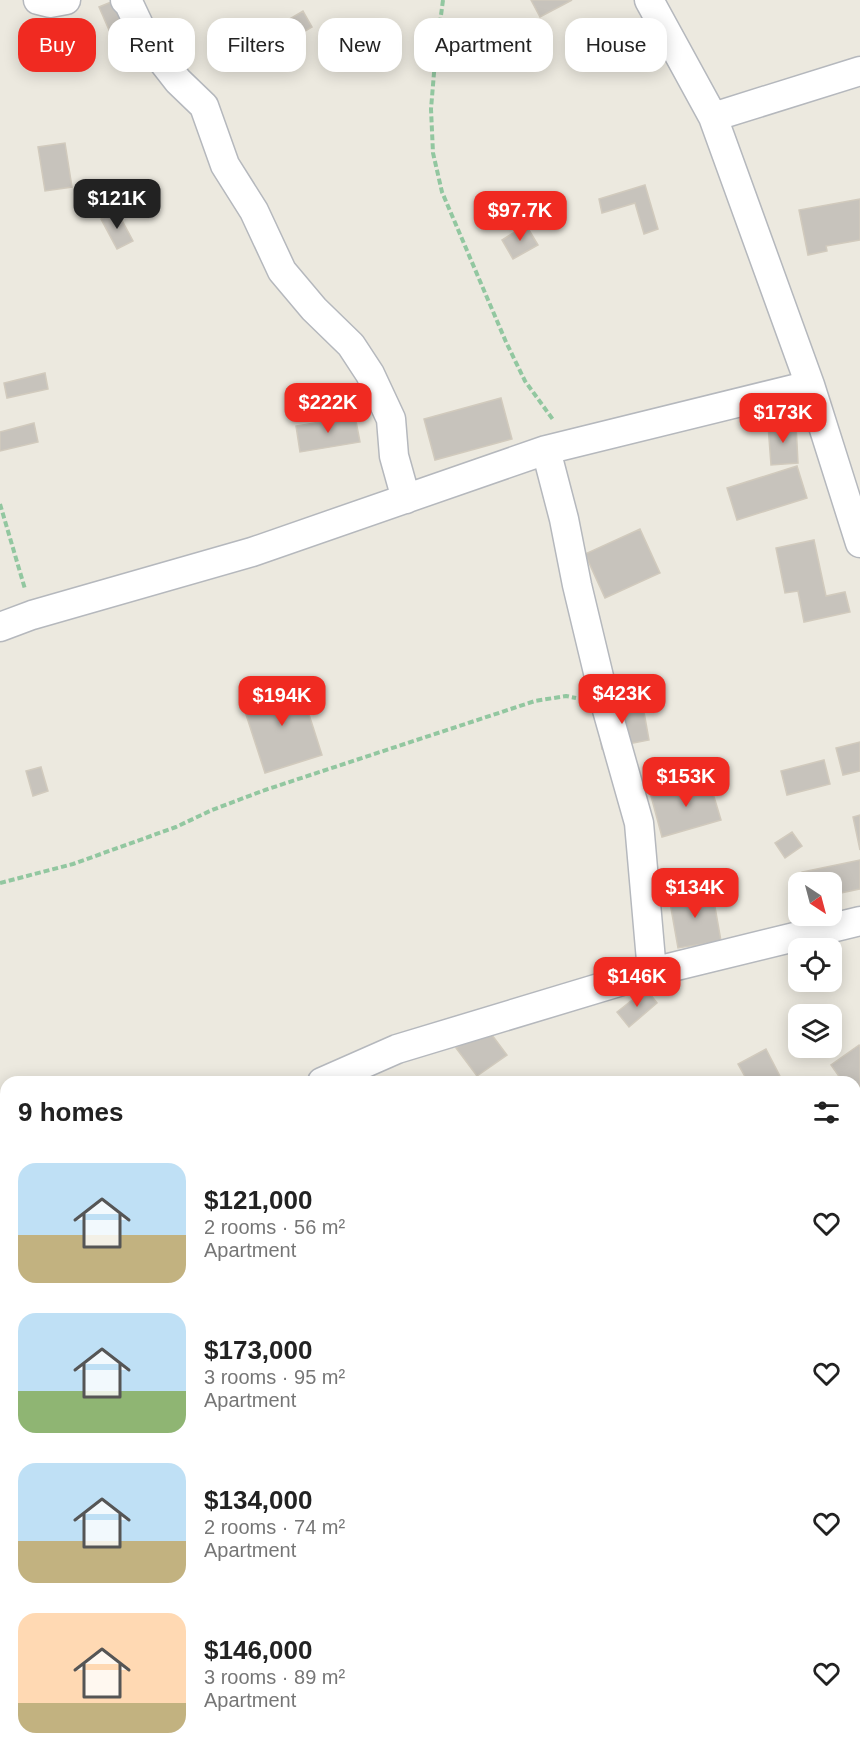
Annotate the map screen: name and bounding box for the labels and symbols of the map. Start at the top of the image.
pin: $121K [75,179,159,230]
pin: $97.7K [471,191,569,242]
pin: $222K [286,383,370,434]
pin: $173K [741,393,825,444]
pin: $423K [580,674,664,725]
pin: $194K [240,676,324,727]
pin: $153K [644,757,728,808]
pin: $134K [653,868,737,919]
north arrow [788,872,842,926]
pin: $146K [595,957,679,1008]

